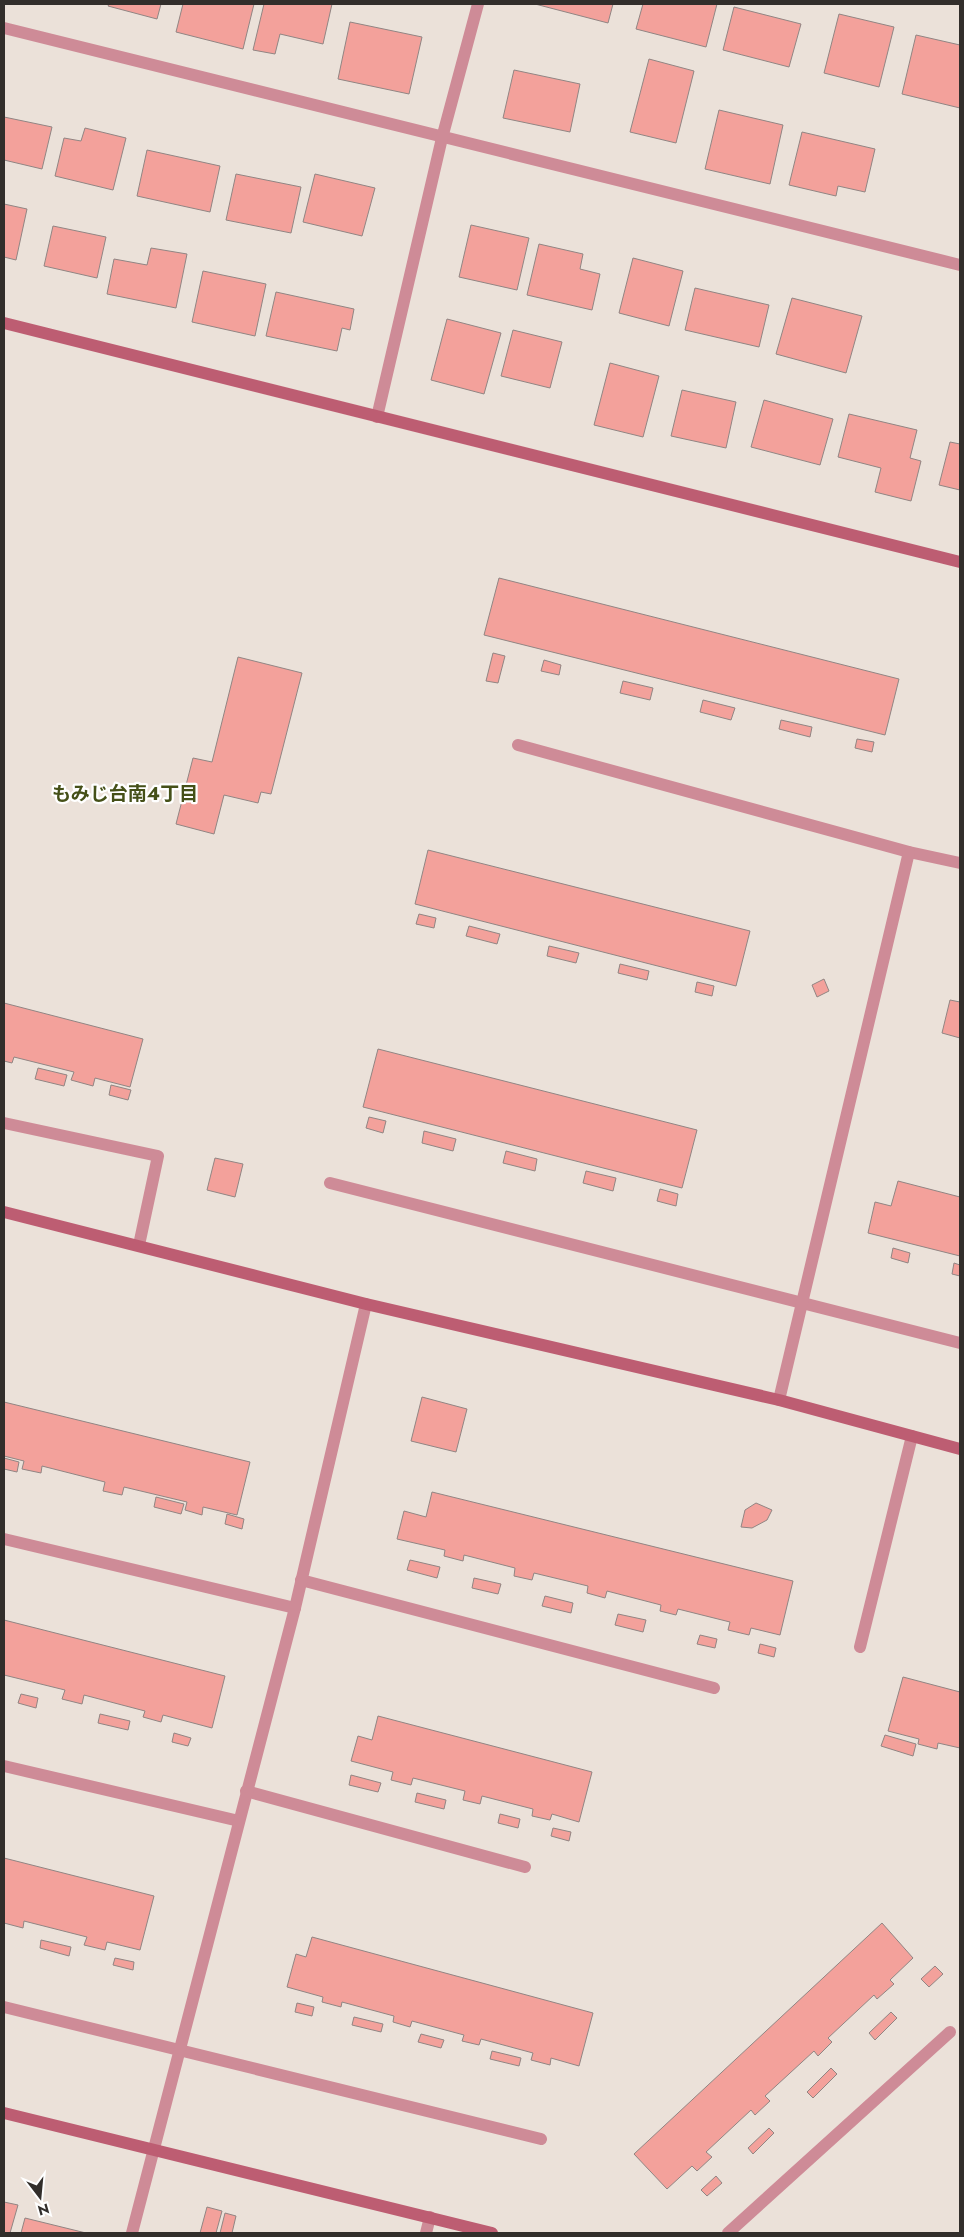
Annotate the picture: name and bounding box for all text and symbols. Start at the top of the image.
district label: もみじ台南4丁目 [52,780,198,807]
north arrow [15,2172,65,2222]
text: N [35,2198,52,2221]

